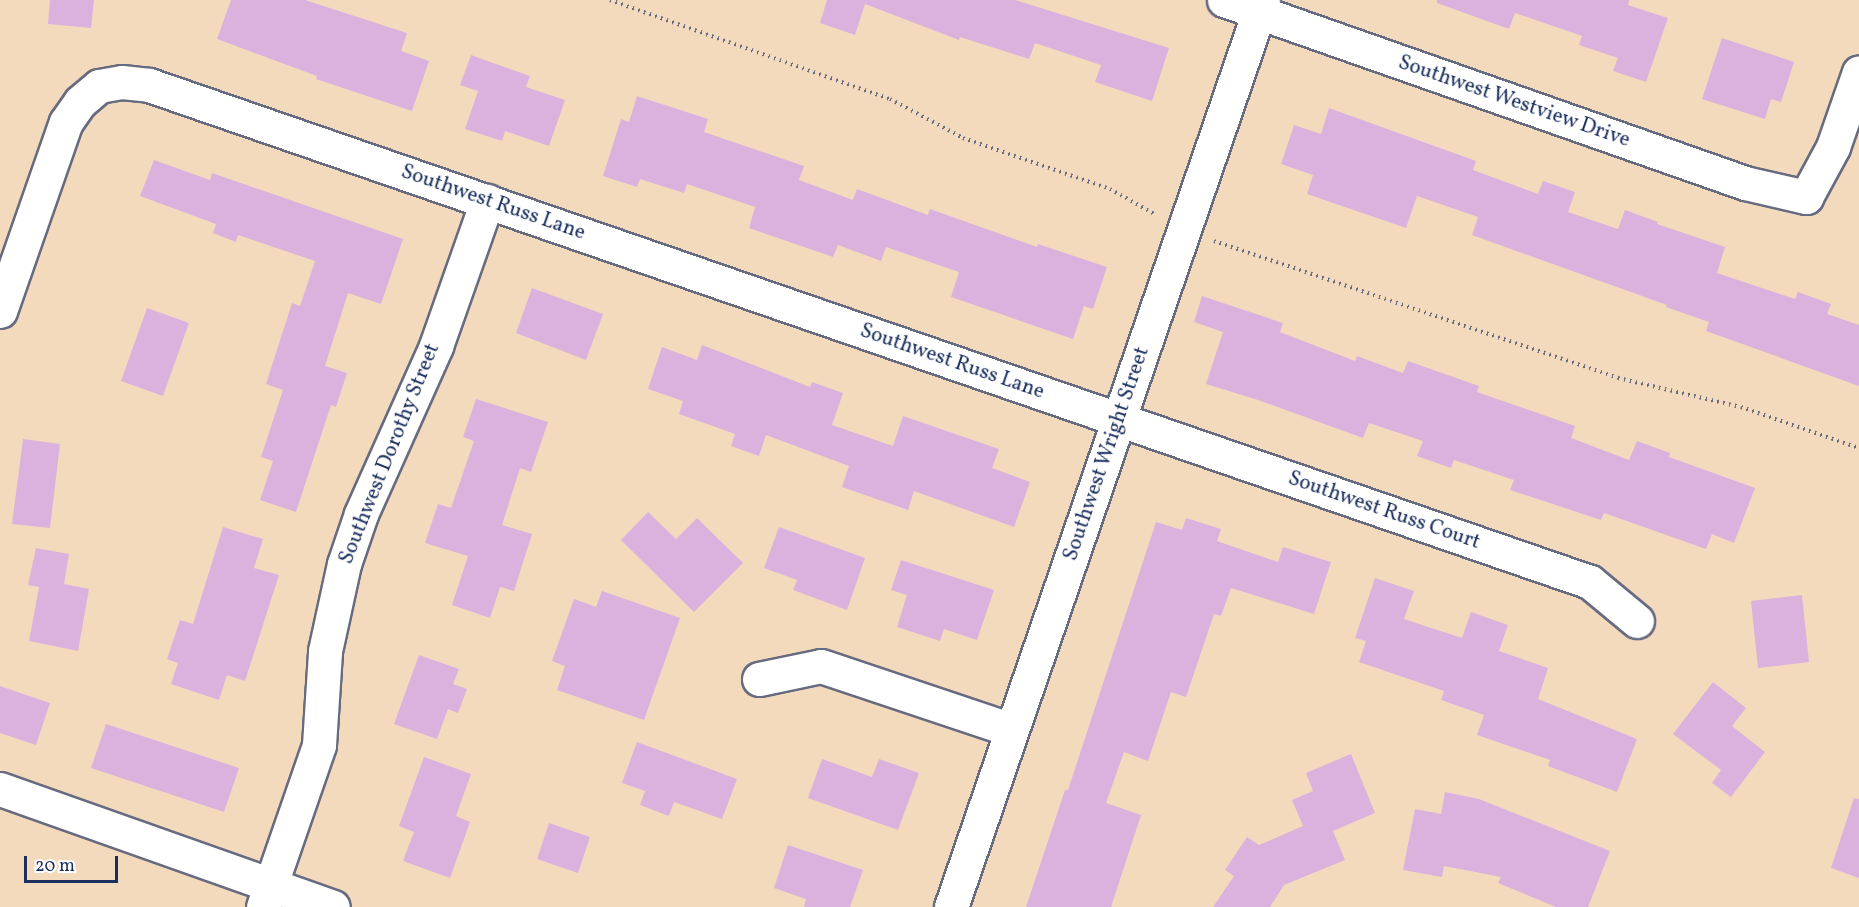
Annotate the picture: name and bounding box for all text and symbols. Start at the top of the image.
street label: Southwest Westview Drive [1394,50,1634,154]
street label: Southwest Russ Lane [398,160,588,246]
street label: Southwest Russ Lane [857,319,1047,405]
street label: Southwest Dorothy Street [334,340,446,568]
street label: Southwest Wright Street [1058,343,1156,565]
street label: Southwest Russ Court [1285,466,1483,556]
scale bar [27,844,122,882]
text: 20 m [35,854,75,879]

